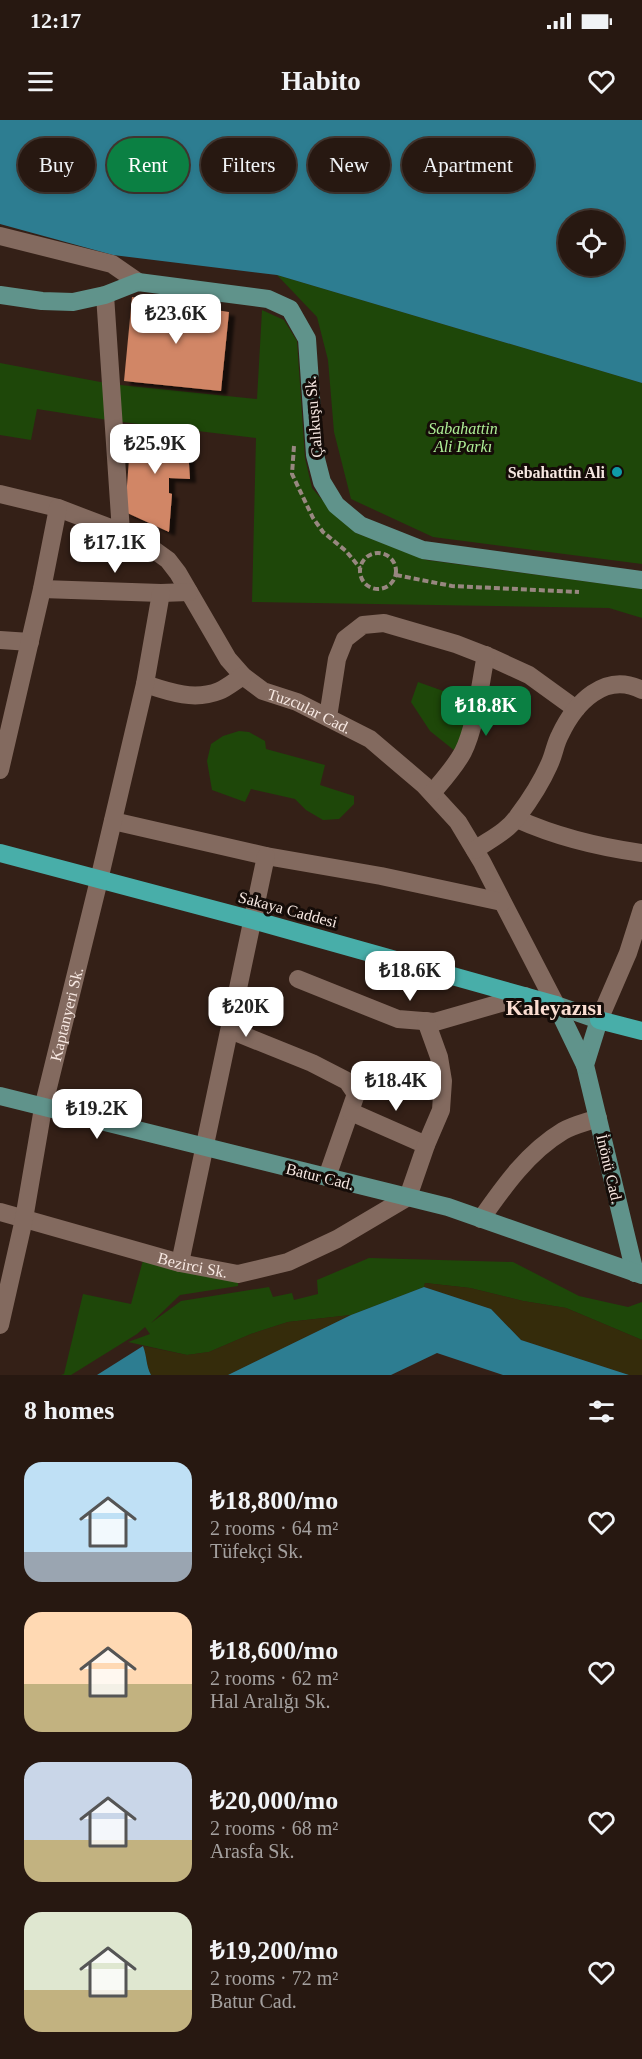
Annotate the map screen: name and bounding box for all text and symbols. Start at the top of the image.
text: 12:17 [30,8,81,33]
icon: menu [24,65,57,98]
icon: heart [585,65,618,98]
text: Habito [281,66,361,96]
chip: Buy [18,138,95,192]
chip: Rent [107,138,189,192]
chip: Filters [201,138,296,192]
chip: New [308,138,390,192]
chip: Apartment [402,138,534,192]
map controls [558,210,624,276]
button: locate [558,210,624,276]
pin: ₺23.6K [127,294,225,345]
text: ₺23.6K [145,302,207,324]
street label: Çalıkuşu Sk. [301,375,327,458]
park label: Sabahattin Ali Parkı [428,420,498,455]
pin: ₺25.9K [106,424,204,475]
text: ₺25.9K [124,432,186,454]
place label: Sebahattin Ali [508,464,606,481]
marker: Sebahattin Ali [610,465,624,479]
pin: ₺17.1K [66,523,164,574]
text: ₺17.1K [84,531,146,553]
street label: Tuzcular Cad. [265,685,354,737]
pin: ₺18.8K [437,686,535,737]
text: ₺18.8K [455,694,517,716]
street label: Sakaya Caddesi [236,888,340,932]
pin: ₺18.6K [361,951,459,1002]
text: ₺18.6K [379,959,441,981]
street label: Kaptanyeri Sk. [47,966,86,1063]
pin: ₺20K [210,987,282,1038]
text: ₺20K [223,995,270,1017]
district label: Kaleyazısı [506,995,602,1020]
pin: ₺18.4K [347,1061,445,1112]
text: ₺18.4K [365,1069,427,1091]
pin: ₺19.2K [48,1089,146,1140]
text: ₺19.2K [66,1097,128,1119]
street label: İnönü Cad. [593,1133,626,1206]
street label: Batur Cad. [284,1160,356,1193]
street label: Bezirci Sk. [156,1249,229,1281]
icon: filters [585,1395,618,1428]
text: 8 homes [24,1396,114,1425]
icon: home [72,1486,144,1558]
text: ₺18,800/mo [210,1486,338,1515]
icon: heart [585,1506,618,1539]
text: 2 rooms · 64 m² [210,1517,338,1539]
text: Tüfekçi Sk. [210,1540,303,1562]
icon: home [72,1636,144,1708]
text: ₺18,600/mo [210,1636,338,1665]
icon: heart [585,1656,618,1689]
text: 2 rooms · 62 m² [210,1667,338,1689]
text: Hal Aralığı Sk. [210,1690,331,1712]
icon: home [72,1786,144,1858]
text: ₺20,000/mo [210,1786,338,1815]
icon: heart [585,1806,618,1839]
text: 2 rooms · 68 m² [210,1817,338,1839]
text: Arasfa Sk. [210,1840,294,1862]
icon: home [72,1936,144,2008]
text: ₺19,200/mo [210,1936,338,1965]
icon: heart [585,1956,618,1989]
text: 2 rooms · 72 m² [210,1967,338,1989]
text: Batur Cad. [210,1990,297,2012]

